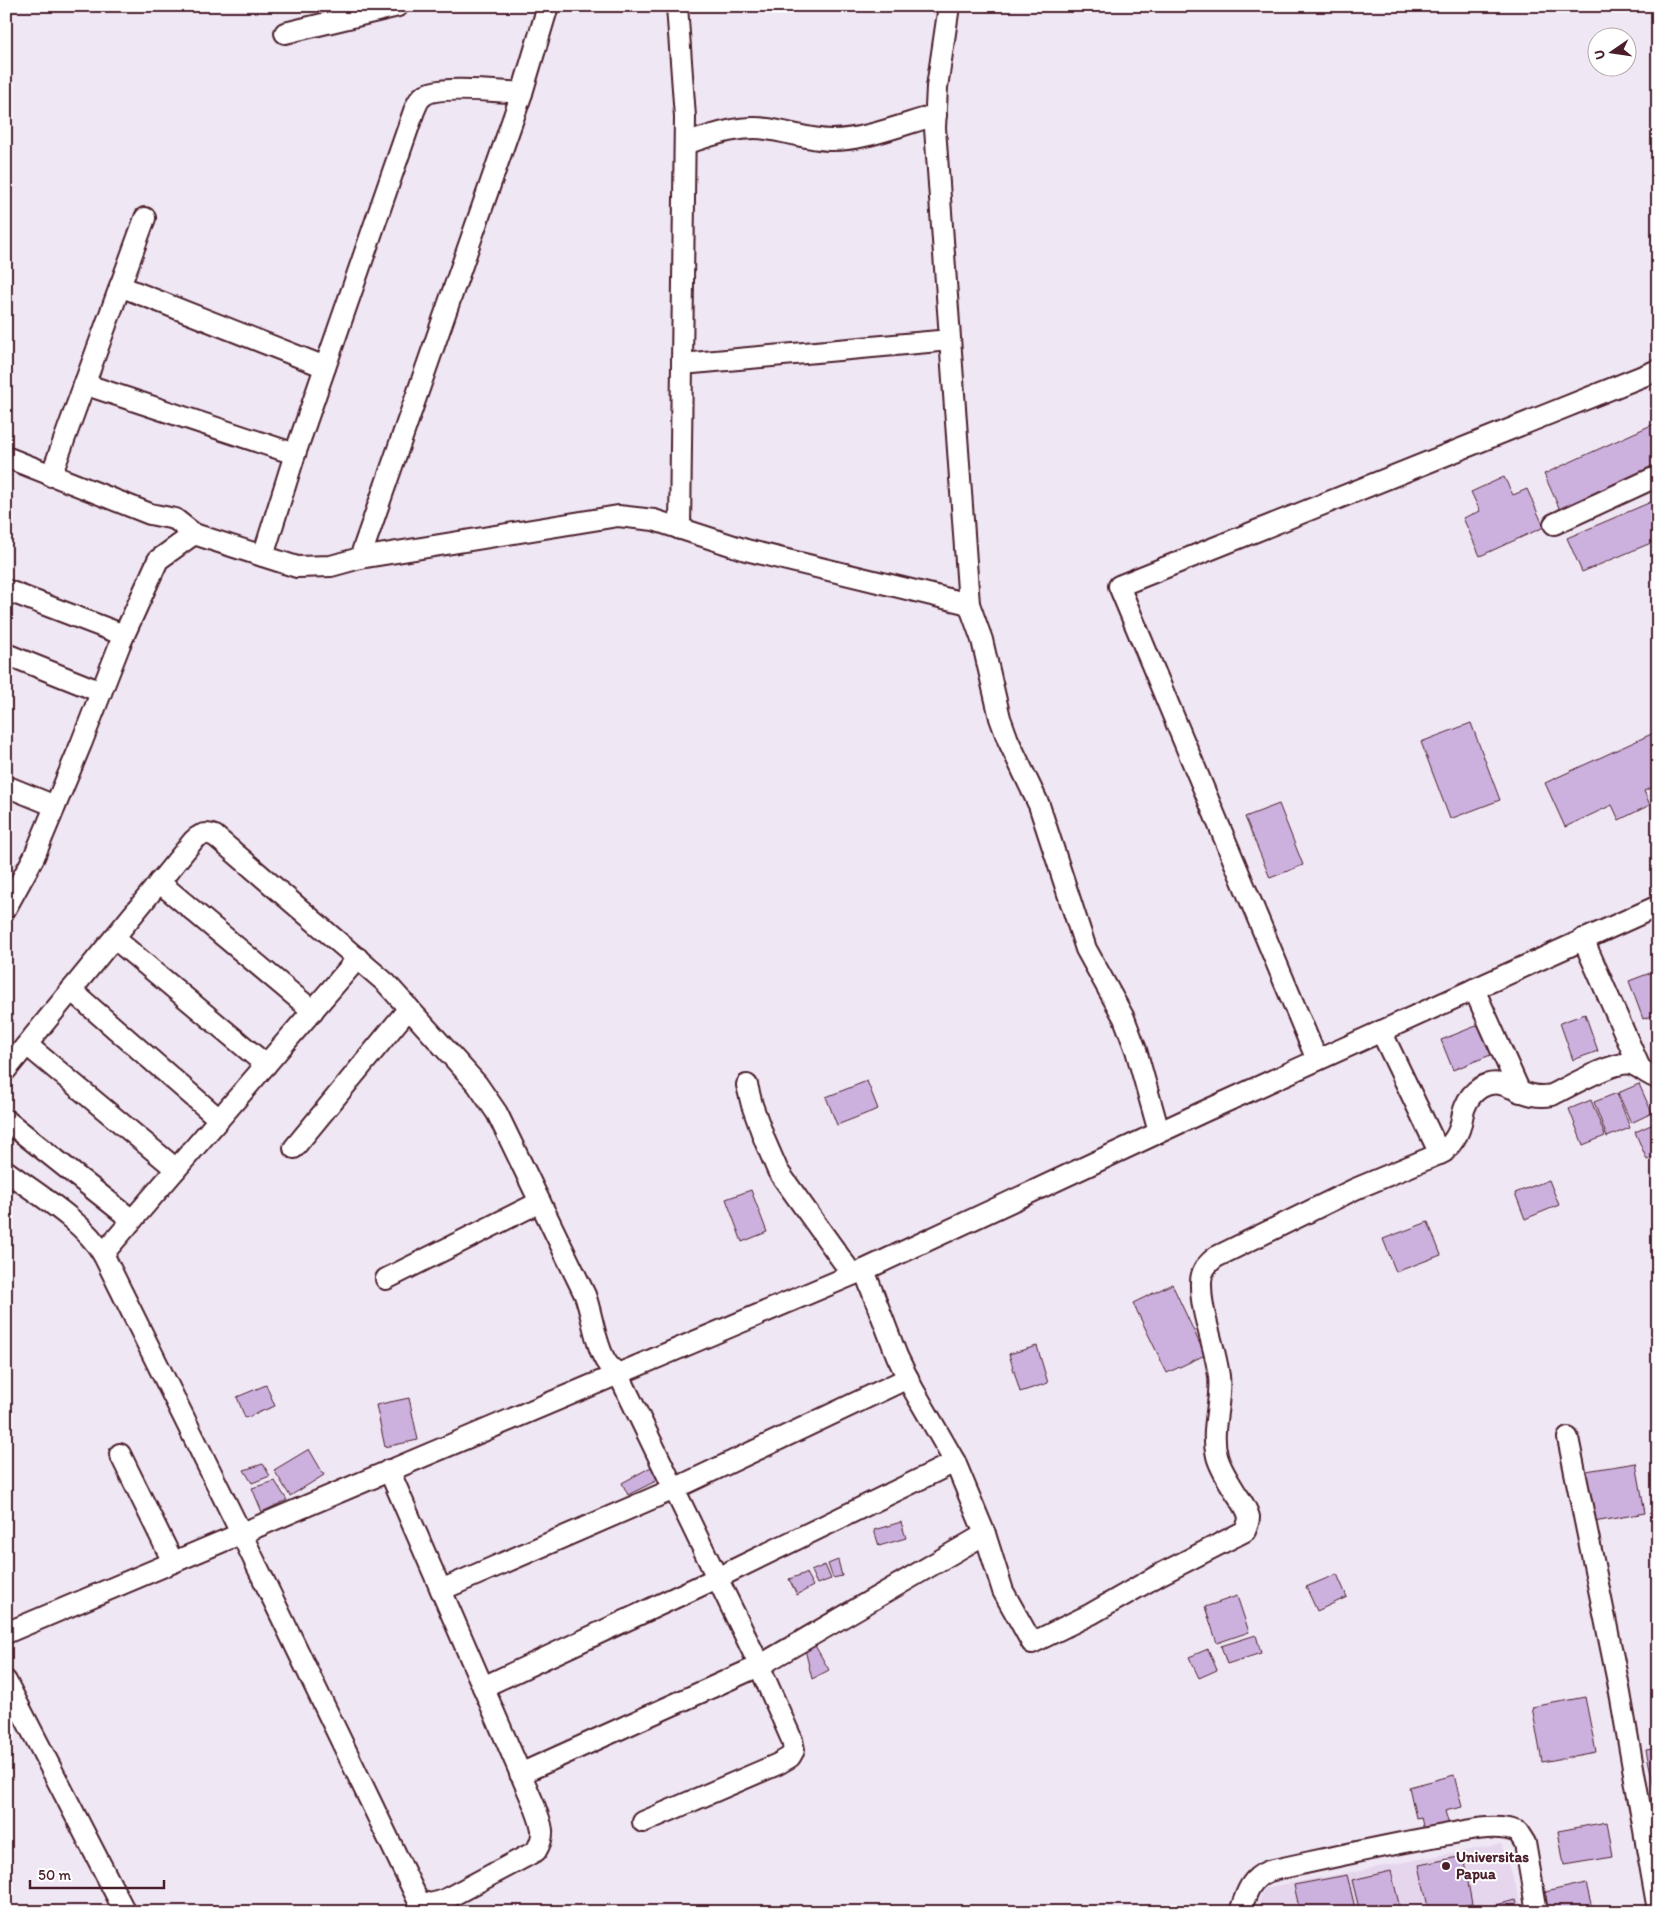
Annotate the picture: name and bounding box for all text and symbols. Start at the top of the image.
north arrow [1586,28,1636,78]
text: U [1590,48,1609,61]
place label: Universitas Papua [1456,1848,1529,1884]
scale bar [30,1858,164,1890]
marker: Universitas Papua [1440,1860,1452,1872]
text: 50 m [38,1866,71,1884]

